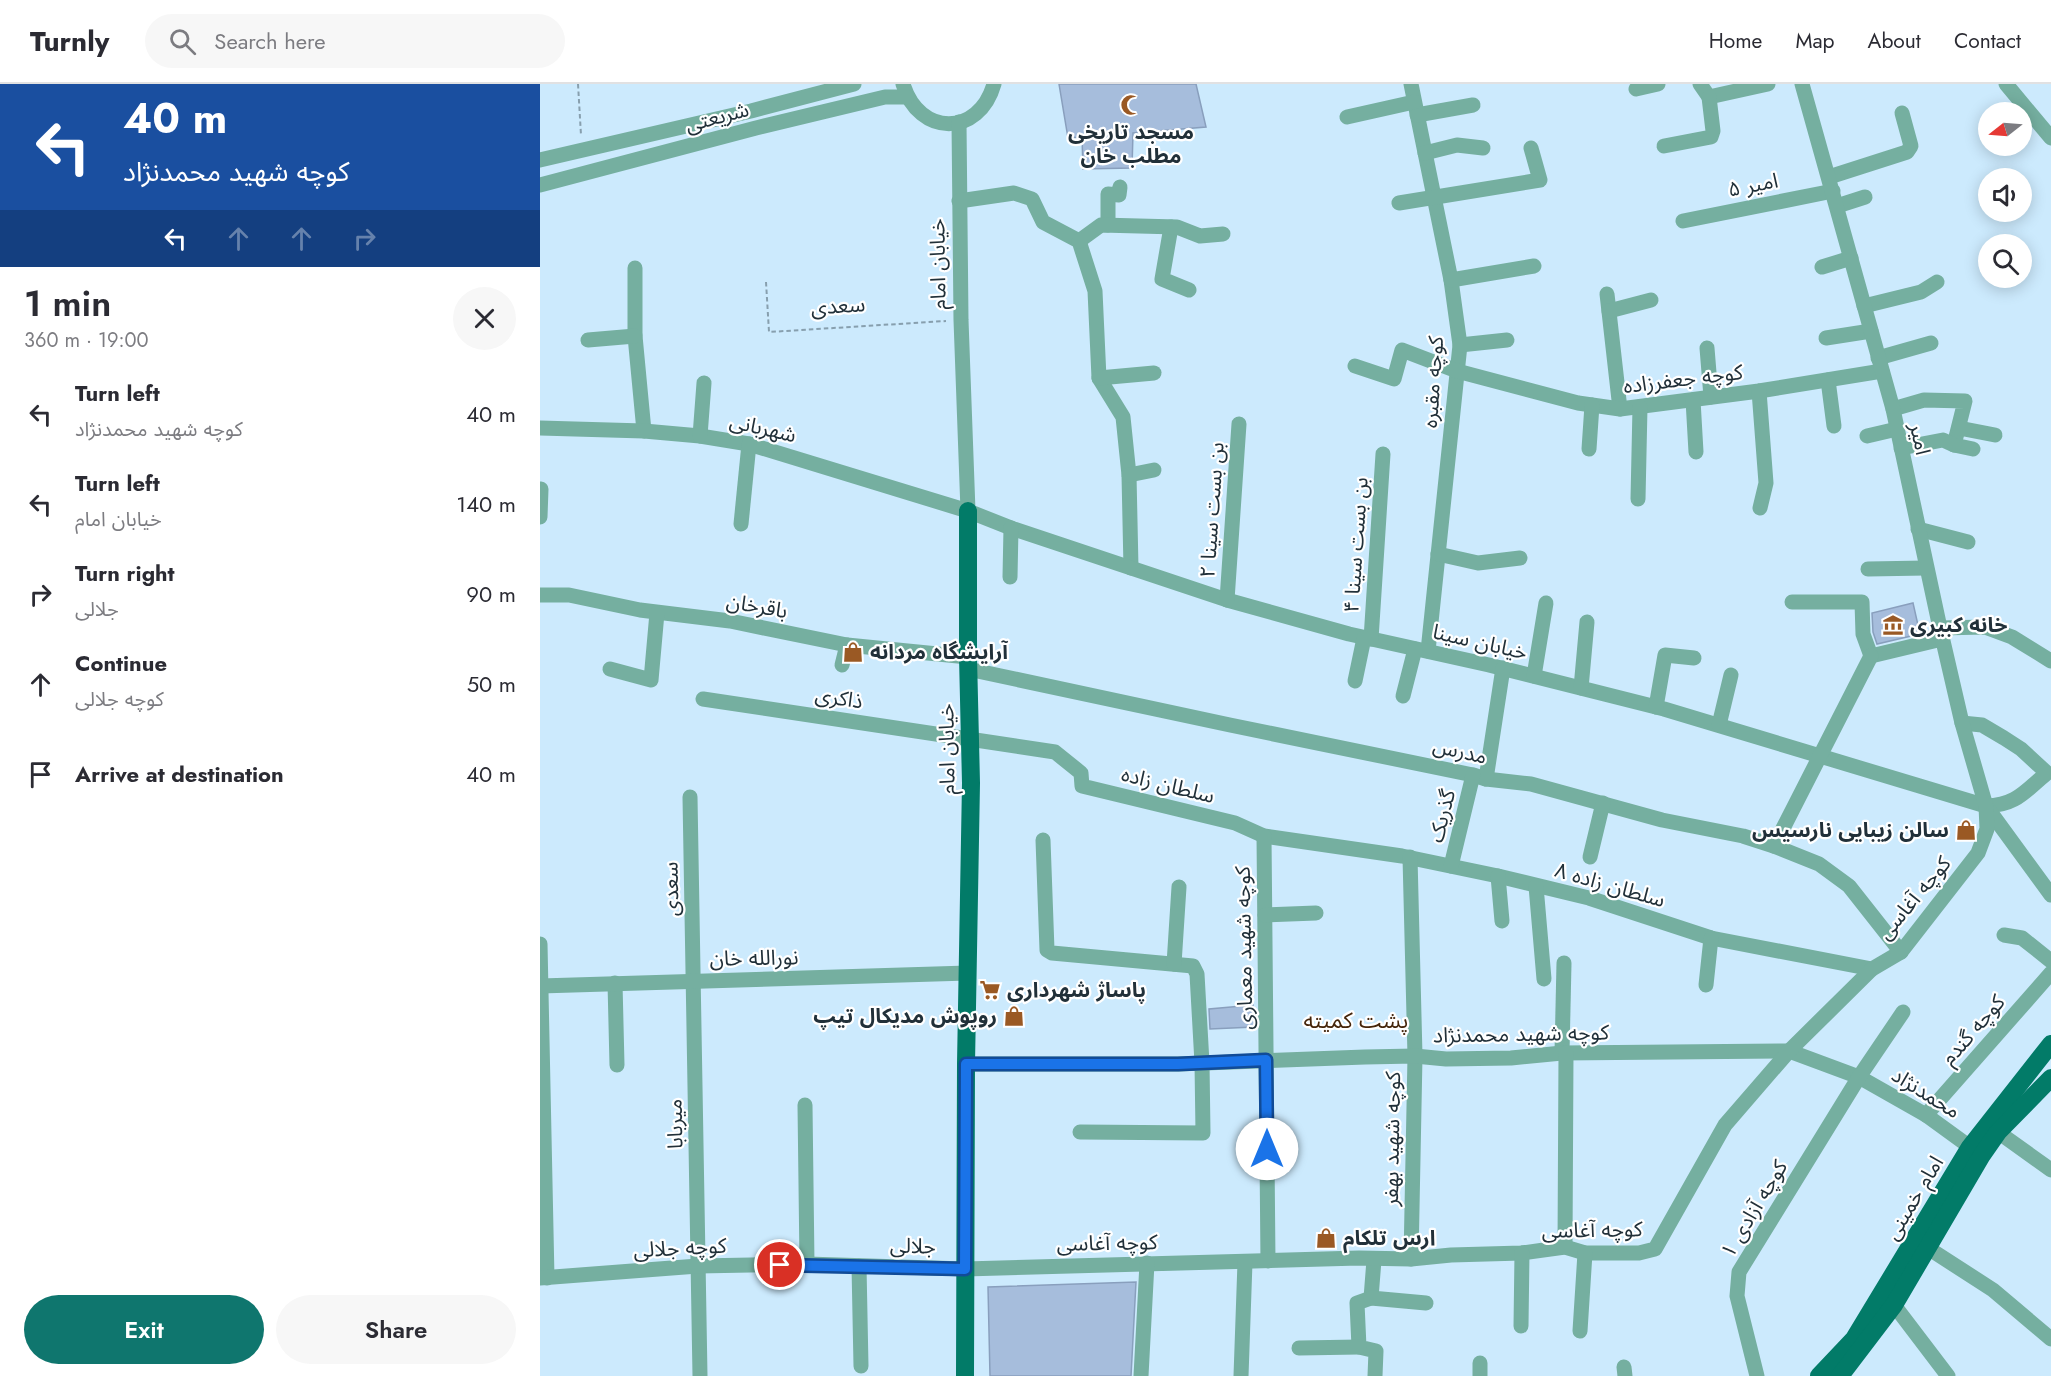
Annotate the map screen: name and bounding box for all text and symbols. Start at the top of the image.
search box [145,14,565,68]
text: Turnly [30,21,109,62]
icon: search [166,25,199,58]
text: Search here [214,25,326,57]
text: Home [1709,26,1762,56]
text: Map [1795,26,1835,56]
text: About [1868,26,1921,56]
text: Contact [1954,26,2021,56]
text: 40 m [123,88,227,149]
mosque icon: مسجد تاریخی مطلب خان [1119,93,1143,117]
street label: شریعتی [682,94,752,140]
north arrow [1978,102,2032,156]
map controls [1978,102,2032,288]
icon: left [24,108,102,186]
place label: مسجد تاریخی مطلب خان [1068,117,1194,171]
text: کوچه شهید محمدنژاد [123,152,349,191]
street label: امیر ۵ [1725,165,1781,205]
button: sound [1978,168,2032,222]
street label: خیابان امام [922,218,955,310]
icon: left [159,222,192,255]
icon: ahead [222,222,255,255]
icon: ahead [285,222,318,255]
icon: right [348,222,381,255]
button: search [1978,234,2032,288]
text: 1 min [24,277,111,329]
button: close [453,287,516,350]
street label: سعدی [810,289,866,323]
text: 360 m · 19:00 [24,326,149,355]
street label: کوچه مقبره [1415,335,1451,429]
street label: کوچه جعفرزاده [1622,357,1745,401]
text: Turn left [75,377,160,409]
icon: left [24,398,57,431]
text: 40 m [466,398,516,430]
street label: شهربانی [727,406,799,450]
text: کوچه شهید محمدنژاد [75,415,243,444]
street label: امیر [1902,419,1938,458]
street label: بن بست سینا ۲ [1192,441,1232,579]
text: Turn left [75,467,160,499]
street label: بن بست سینا ۴ [1336,476,1376,614]
icon: left [24,488,57,521]
text: 140 m [456,488,516,520]
text: خیابان امام [75,505,162,534]
text: Turn right [75,557,175,589]
icon: right [24,578,57,611]
text: 90 m [466,578,516,610]
street label: باقرخان [724,586,790,626]
text: جلالی [75,595,119,624]
place label: خانه کبیری [1910,610,2007,640]
museum icon: خانه کبیری [1881,613,1905,637]
street label: خیابان سینا [1430,617,1530,667]
place label: آرایشگاه مردانه [870,637,1009,667]
shop icon: آرایشگاه مردانه [841,640,865,664]
text: Continue [75,647,167,679]
icon: ahead [24,668,57,701]
text: 50 m [467,668,516,700]
street label: ذاکری [813,679,865,717]
text: کوچه جلالی [75,685,164,714]
street label: خیابان امام [931,703,964,795]
street label: مدرس [1430,730,1490,772]
icon: arrive [24,758,57,791]
text: Arrive at destination [75,758,284,790]
text: 40 m [466,758,516,790]
street label: سلطان زاده [1118,759,1218,811]
street label: گذریک [1421,786,1463,846]
place label: سالن زیبایی نارسیس [1752,815,1949,845]
shop icon: سالن زیبایی نارسیس [1954,818,1978,842]
street label: کوچه آغاسی [1870,849,1958,946]
street label: سلطان زاده ۸ [1551,855,1669,915]
street label: سعدی [656,861,686,917]
street label: کوچه شهید معماری [1228,866,1260,1030]
street label: نورالله خان [709,942,799,974]
place label: پاساژ شهرداری [1007,975,1146,1005]
supermarket icon: پاساژ شهرداری [978,978,1002,1002]
street label: کوچه گندم [1934,988,2013,1072]
place label: روپوش مدیکال تیپ [813,1001,997,1031]
shop icon: روپوش مدیکال تیپ [1002,1004,1026,1028]
district label: پشت کمیته [1304,1004,1408,1036]
street label: کوچه شهید محمدنژاد [1433,1017,1610,1051]
street label: محمدنژاد [1886,1060,1966,1126]
street label: کوچه شهید بهفر [1376,1071,1408,1208]
street label: میربابا [660,1099,690,1149]
position arrow [1235,1117,1299,1181]
street label: امام خمینی [1877,1150,1952,1246]
street label: کوچه آزادی ۱ [1713,1154,1795,1263]
street label: کوچه آغاسی [1541,1214,1643,1246]
place label: ارس تلکام [1343,1223,1435,1254]
shop icon: ارس تلکام [1314,1226,1338,1250]
street label: کوچه آغاسی [1056,1227,1158,1259]
street label: جلالی [890,1230,936,1262]
street label: کوچه جلالی [633,1231,728,1265]
pin [754,1239,805,1290]
icon: arrive [763,1248,796,1281]
button: Exit [24,1295,264,1364]
button: Share [276,1295,516,1364]

